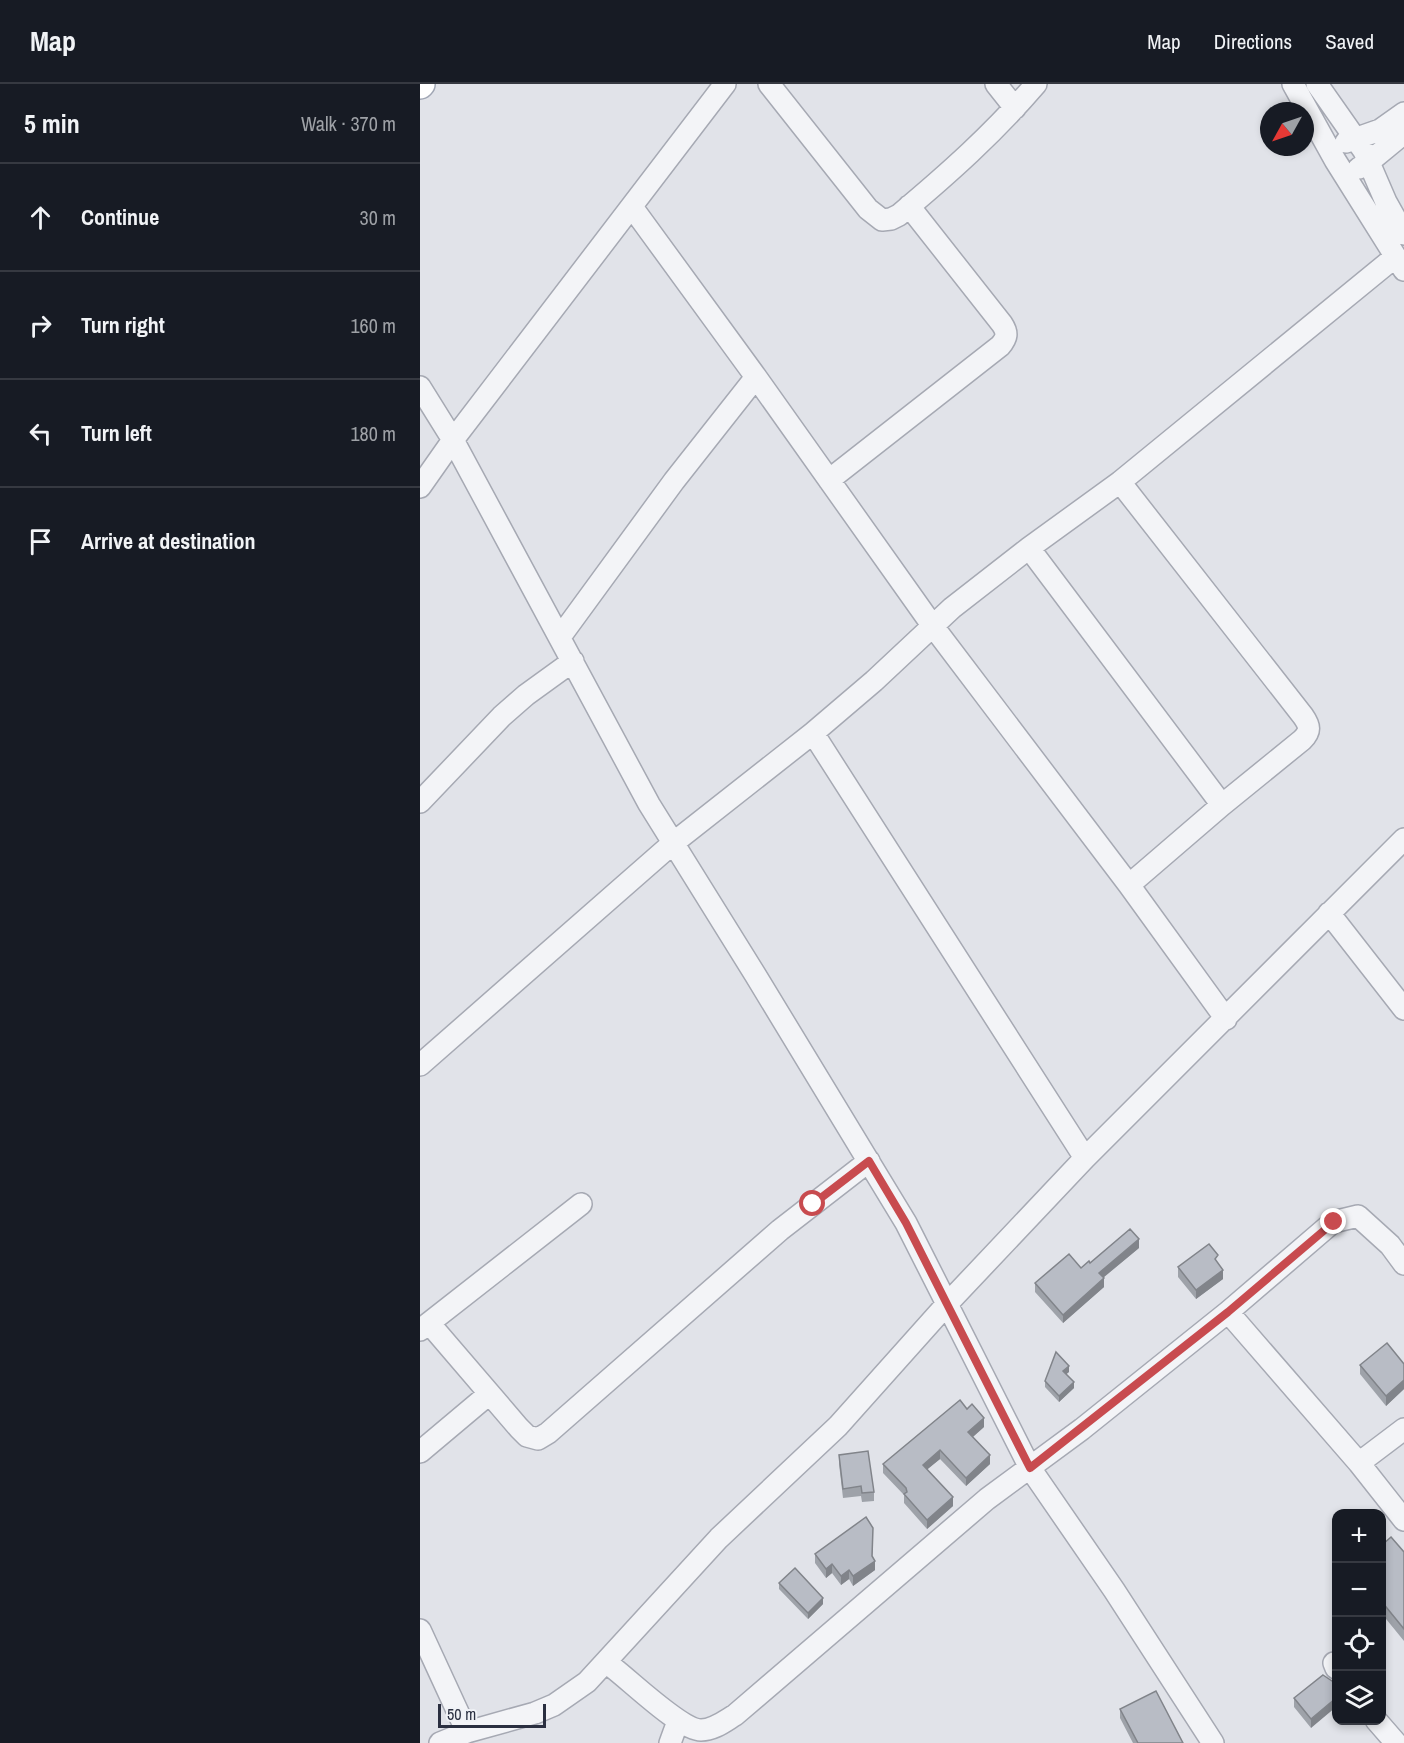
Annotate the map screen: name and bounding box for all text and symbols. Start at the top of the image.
text: Map [30,22,76,60]
text: Map [1147,27,1181,56]
text: Directions [1214,27,1292,56]
text: Saved [1325,27,1374,56]
north arrow [1260,102,1314,156]
text: 5 min [24,106,80,141]
text: Walk · 370 m [301,110,396,137]
icon: ahead [24,201,57,234]
text: Continue [81,202,159,232]
text: 30 m [360,204,396,231]
icon: right [24,309,57,342]
text: Turn right [81,310,165,340]
text: 160 m [350,312,396,339]
icon: left [24,417,57,450]
text: Turn left [81,418,152,448]
text: 180 m [350,420,396,447]
icon: arrive [24,525,57,558]
text: Arrive at destination [81,526,255,556]
route start [799,1190,825,1216]
route end [1320,1208,1346,1234]
map controls [1332,1509,1386,1725]
button: + [1332,1509,1386,1563]
button: − [1332,1563,1386,1617]
button: locate [1332,1617,1386,1671]
button: layers [1332,1671,1386,1725]
scale bar [438,1701,546,1728]
text: 50 m [447,1703,476,1725]

